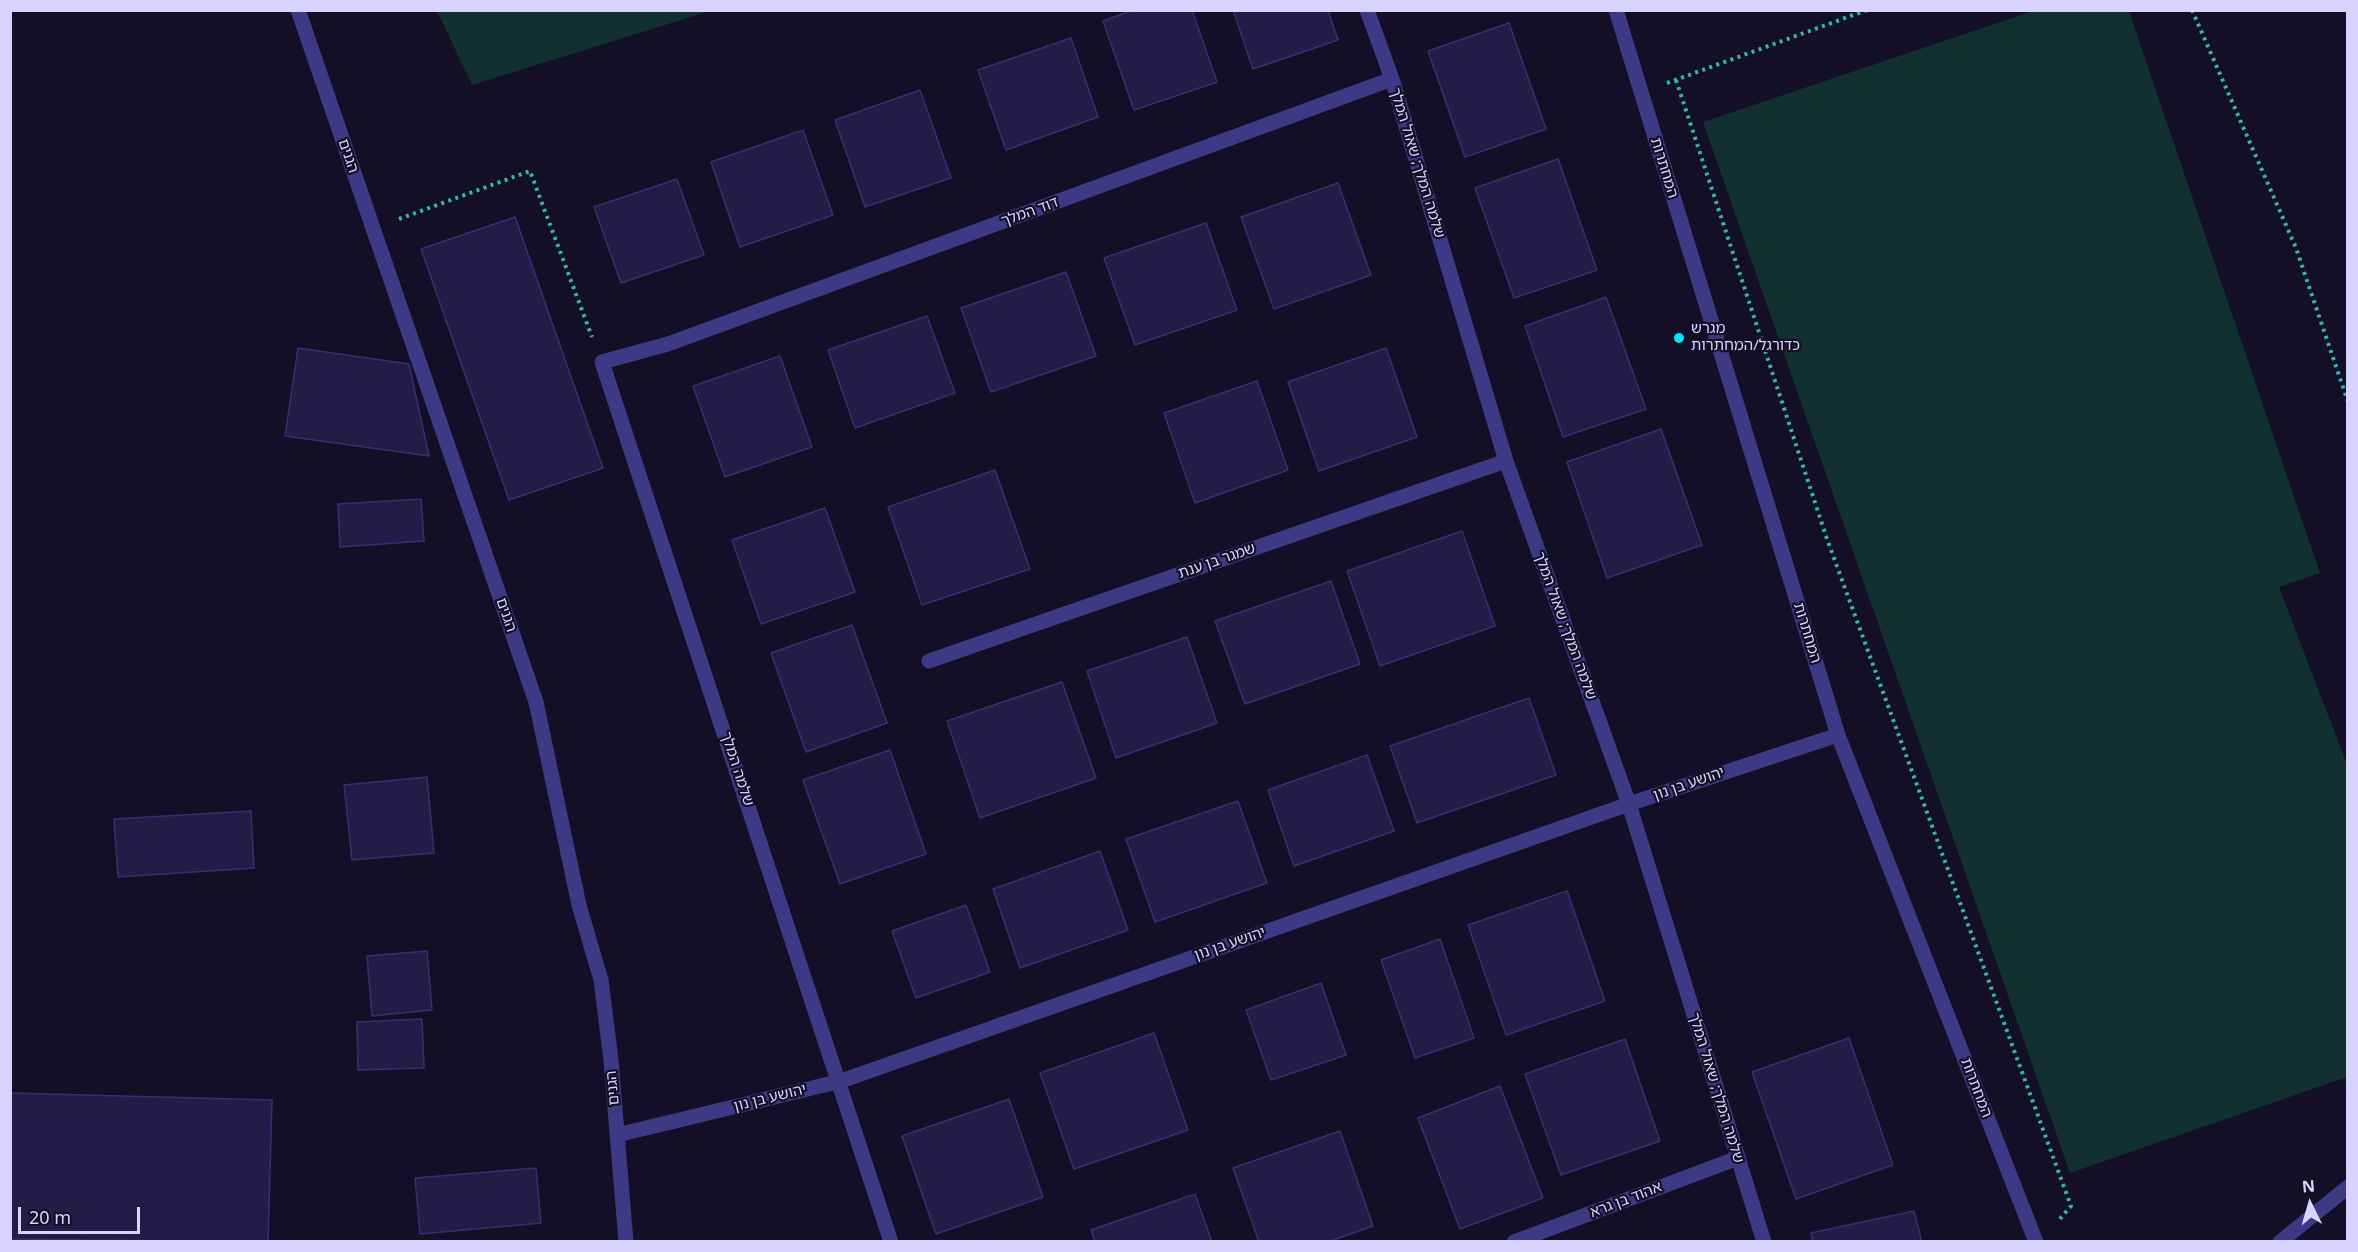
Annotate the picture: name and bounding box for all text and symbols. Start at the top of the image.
street label: שלמה המלך; שאול המלך [1386,86,1448,240]
street label: המחתרות [1646,136,1682,200]
street label: הגנים [334,137,362,175]
street label: דוד המלך [999,193,1061,231]
place label: מגרש כדורגל/המחתרות [1691,320,1800,355]
marker: מגרש כדורגל/המחתרות [1672,331,1686,345]
street label: שמגר בן ענת [1176,539,1258,583]
street label: שלמה המלך; שאול המלך [1530,549,1600,703]
street label: הגנים [492,596,520,634]
street label: המחתרות [1789,601,1825,665]
street label: שלמה המלך [717,730,757,808]
street label: יהושע בן נון [1651,763,1727,805]
street label: יהושע בן נון [1192,923,1268,965]
street label: שלמה המלך; שאול המלך [1685,1011,1747,1165]
street label: המחתרות [1956,1056,1996,1120]
street label: הגנים [603,1070,623,1106]
street label: יהושע בן נון [732,1080,808,1116]
north arrow [2280,1174,2340,1234]
text: N [2301,1175,2316,1198]
street label: אהוד בן גרא [1587,1178,1665,1222]
scale bar [21,1195,142,1233]
text: 20 m [29,1205,71,1229]

